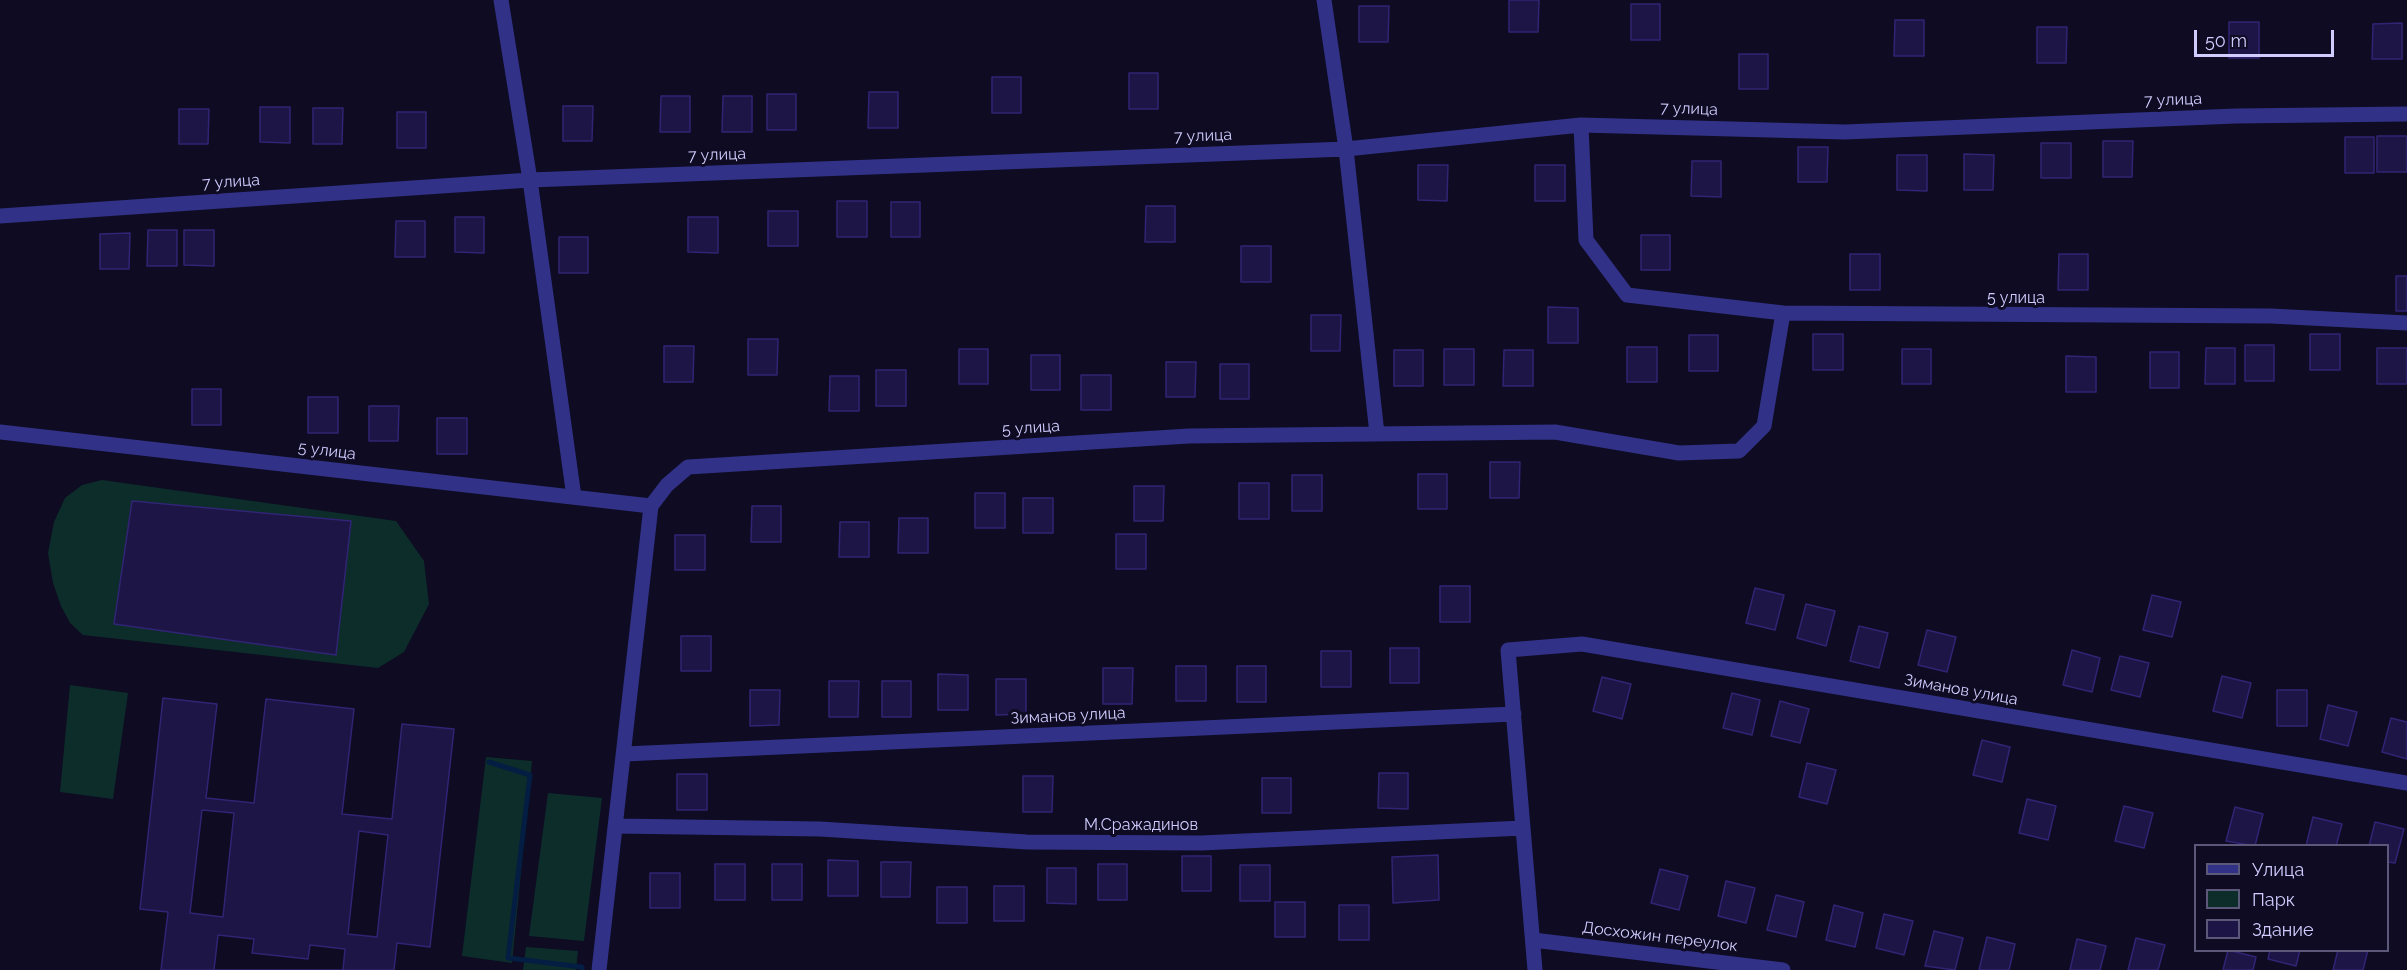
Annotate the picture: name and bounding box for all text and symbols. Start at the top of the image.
scale bar [2197,18,2336,56]
text: 50 m [2205,30,2247,51]
street label: 7 улица [2144,89,2202,111]
street label: 7 улица [1660,98,1718,120]
street label: 7 улица [1174,125,1232,147]
street label: 7 улица [688,144,746,166]
street label: 7 улица [201,170,261,194]
street label: 5 улица [1987,288,2045,308]
street label: 5 улица [1001,416,1061,440]
street label: 5 улица [297,438,357,464]
street label: Зиманов улица [1903,671,2019,709]
street label: Зиманов улица [1010,703,1126,729]
street label: М.Сражадинов [1084,815,1198,835]
legend [2194,844,2389,952]
text: Улица [2252,859,2304,880]
text: Парк [2252,889,2295,910]
street label: Досхожин переулок [1581,918,1739,956]
text: Здание [2252,919,2314,940]

